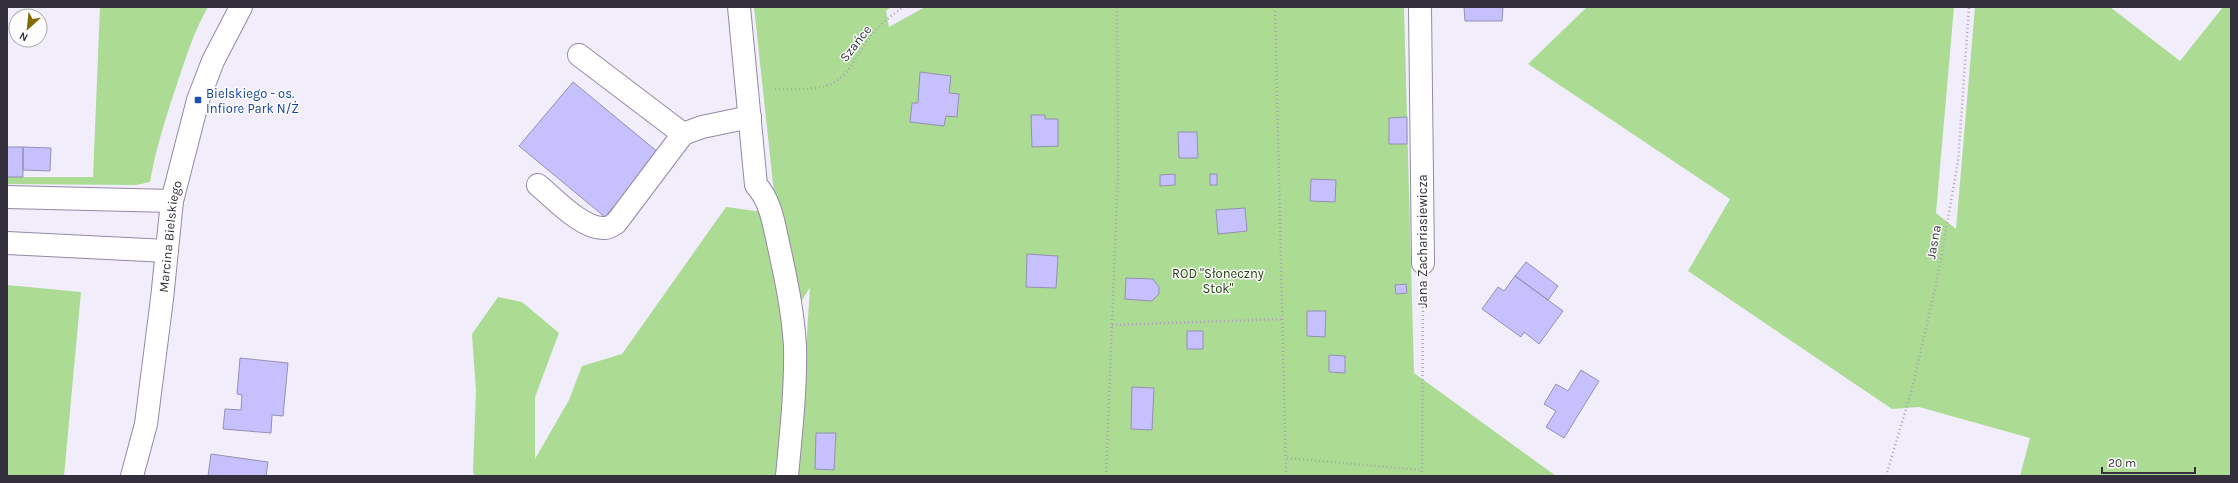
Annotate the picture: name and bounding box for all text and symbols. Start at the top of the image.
north arrow [8,8,48,48]
street label: Szańce [836,22,875,65]
text: N [17,29,30,44]
place label: Bielskiego - os. Infiore Park N/Ż [206,86,299,116]
marker: Bielskiego - os. Infiore Park N/Ż [193,95,203,105]
street label: Jana Zachariasiewicza [1415,174,1430,308]
street label: Marcina Bielskiego [156,179,185,293]
street label: Jasna [1923,224,1944,260]
park label: ROD "Słoneczny Stok" [1172,266,1264,296]
scale bar [2102,449,2195,475]
text: 20 m [2108,456,2136,470]

